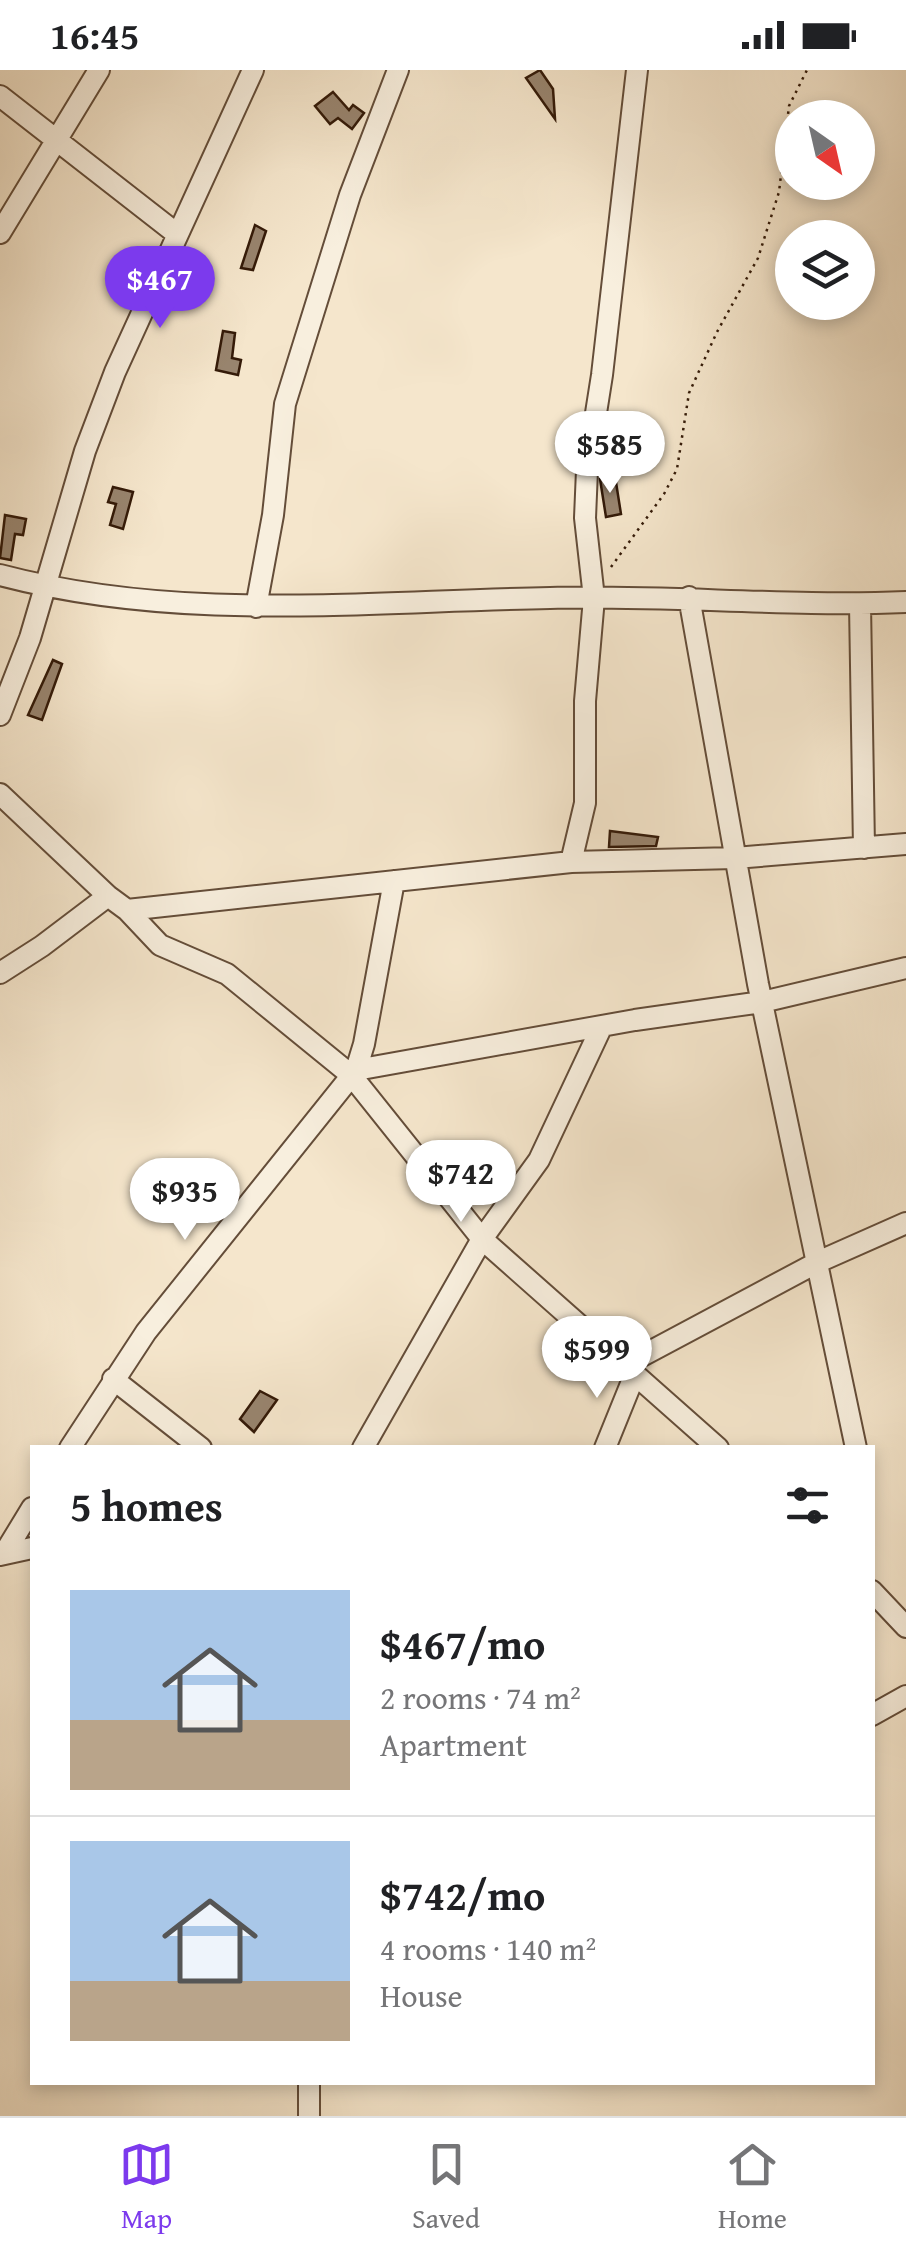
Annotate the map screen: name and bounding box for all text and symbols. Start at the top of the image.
text: 16:45 [50,7,140,63]
north arrow [775,100,875,200]
map controls [775,100,875,320]
button: layers [775,220,875,320]
pin: $467 [101,246,219,331]
text: $467 [127,255,193,302]
pin: $585 [551,411,669,496]
text: $585 [577,420,643,467]
pin: $742 [402,1140,520,1225]
text: $742 [428,1149,494,1196]
pin: $935 [126,1158,244,1243]
text: $935 [152,1167,218,1214]
pin: $599 [538,1316,656,1401]
text: $599 [564,1325,630,1372]
text: 5 homes [70,1475,223,1536]
icon: filters [780,1478,835,1533]
text: $467/mo [380,1613,545,1674]
icon: home [150,1630,270,1750]
text: 2 rooms · 74 m² [380,1674,581,1721]
text: Apartment [380,1721,527,1768]
text: $742/mo [380,1864,545,1925]
icon: home [150,1881,270,2001]
text: 4 rooms · 140 m² [380,1925,596,1972]
text: House [380,1972,463,2019]
tab: Map [119,2137,174,2238]
tab: Saved [412,2137,480,2238]
tab: Home [718,2137,787,2238]

